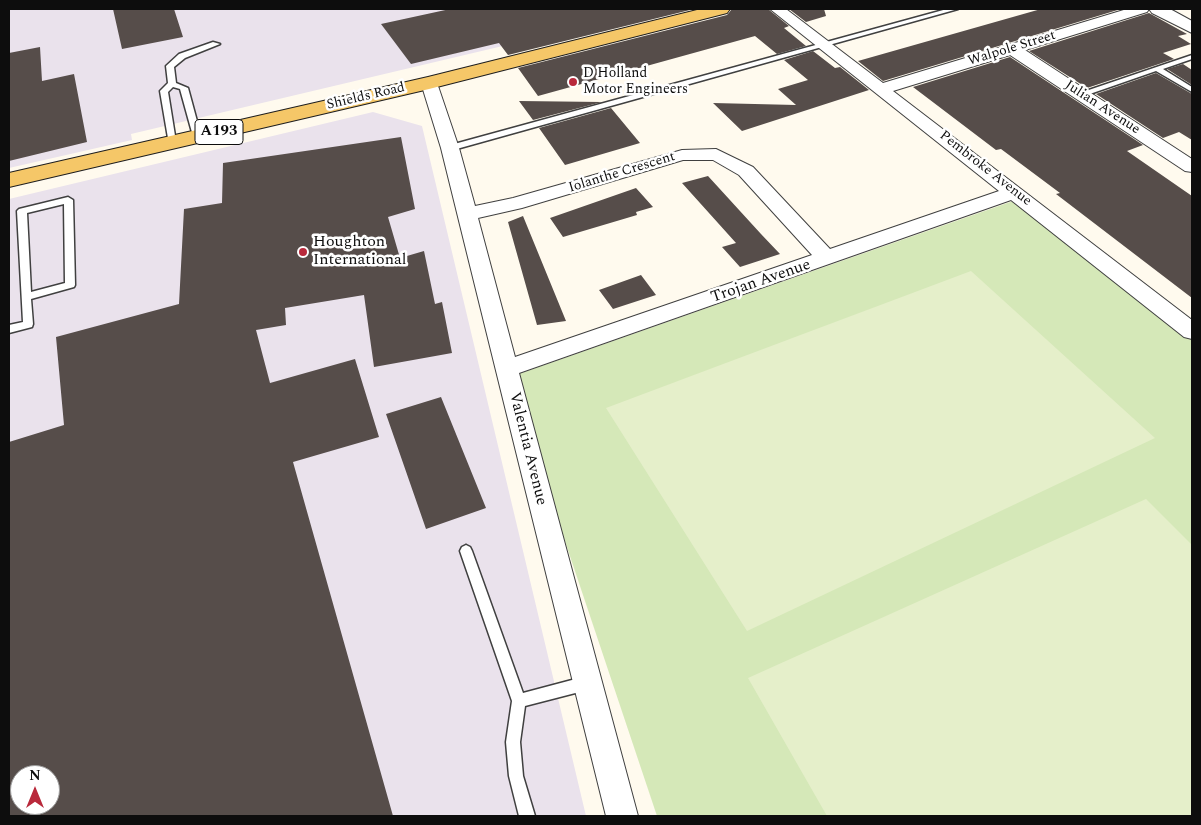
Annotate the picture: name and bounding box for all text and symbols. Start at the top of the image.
street label: Walpole Street [966,28,1058,70]
place label: D Holland Motor Engineers [583,66,688,98]
marker: D Holland Motor Engineers [567,76,579,88]
street label: Julian Avenue [1061,77,1143,139]
street label: Shields Road [325,80,407,114]
road number: A193 [195,120,243,144]
street label: Pembroke Avenue [936,128,1034,210]
street label: Iolanthe Crescent [567,149,677,197]
place label: Houghton International [313,233,406,271]
marker: Houghton International [297,246,309,258]
street label: Trojan Avenue [709,256,813,308]
street label: Valentia Avenue [504,390,550,508]
north arrow [10,765,60,815]
text: N [29,765,41,786]

